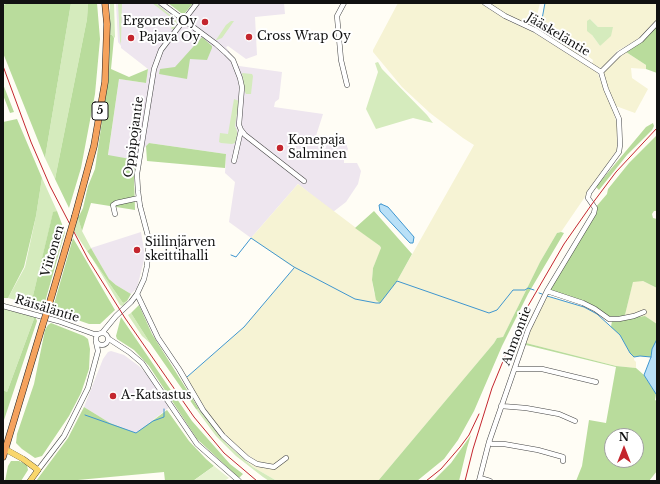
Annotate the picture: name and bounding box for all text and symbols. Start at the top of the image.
street label: Jääskeläntie [524,10,592,60]
place label: Ergorest Oy [123,15,197,29]
marker: Ergorest Oy [200,17,210,27]
place label: Cross Wrap Oy [257,30,351,44]
place label: Pajava Oy [139,31,200,45]
marker: Cross Wrap Oy [244,32,254,42]
marker: Pajava Oy [126,33,136,43]
street label: Oppipojantie [121,95,147,179]
road number: 5 [92,102,108,120]
place label: Konepaja Salminen [288,134,347,162]
marker: Konepaja Salminen [275,143,285,153]
street label: Viitonen [38,223,68,279]
place label: Siilinjärven skeittihalli [145,236,215,264]
marker: Siilinjärven skeittihalli [132,245,142,255]
street label: Räisäläntie [13,292,81,326]
street label: Ahmontie [499,304,535,368]
place label: A-Katsastus [121,389,192,403]
marker: A-Katsastus [108,391,118,401]
north arrow [604,428,644,468]
text: N [619,430,629,444]

